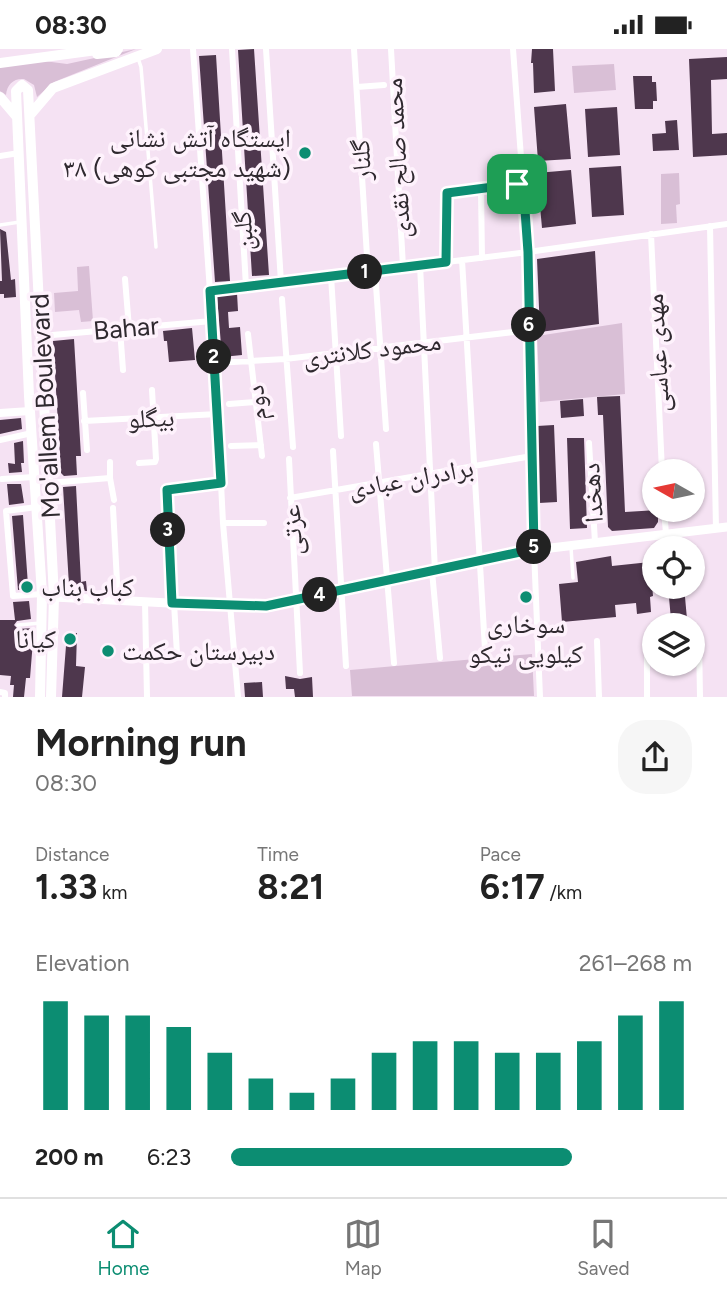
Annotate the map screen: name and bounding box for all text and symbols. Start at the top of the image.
text: 08:30 [35,9,107,41]
street label: محمد صالح نقدی [377,77,418,239]
place label: ایستگاه آتش نشانی ۳۸ (شهید مجتبی کوهی) [63,122,291,184]
street label: گلنار [344,138,378,182]
marker: ایستگاه آتش نشانی ۳۸ (شهید مجتبی کوهی) [297,145,313,161]
pin [487,154,547,214]
icon: arrive [498,165,536,203]
street label: گلبن [226,210,260,252]
pin: 1 [348,255,382,290]
text: 1 [360,260,369,283]
street label: Mo'allem Boulevard [23,293,67,519]
street label: مهدی عباسی [638,293,676,413]
pin: 6 [512,307,546,343]
street label: Bahar [92,309,160,347]
text: 6 [523,313,534,336]
street label: محمود کلانتری [301,325,443,373]
pin: 2 [196,339,232,375]
text: 2 [208,345,219,368]
street label: دوم [238,383,276,422]
street label: بیگلو [127,401,175,435]
street label: برادران عبادی [346,451,476,505]
north arrow [642,459,705,521]
map controls [642,459,705,676]
street label: دهخدا [574,462,610,524]
street label: عزتی [275,504,309,556]
pin: 3 [150,512,186,547]
text: 3 [162,518,173,541]
pin: 5 [516,529,552,565]
text: 5 [528,535,539,558]
button: locate [642,536,705,599]
place label: کباب بناب [41,571,134,603]
pin: 4 [302,577,338,613]
marker: کباب بناب [19,579,35,595]
text: 4 [313,583,326,606]
marker: سوخاری کیلویی تیکو [518,589,534,605]
place label: سوخاری کیلویی تیکو [469,608,583,670]
button: layers [642,613,705,676]
place label: کیانا [16,623,56,655]
marker: کیانا [62,631,78,647]
place label: دبیرستان حکمت [122,635,275,667]
marker: دبیرستان حکمت [100,643,116,659]
text: Morning run [35,720,247,766]
button: share [618,720,692,794]
text: 08:30 [35,769,97,797]
text: Distance [35,843,109,866]
text: Time [257,843,299,866]
text: Pace [480,843,521,866]
text: 1.33 [35,866,97,908]
text: 8:21 [257,866,324,908]
text: 6:17 [480,866,545,908]
text: km [97,881,127,904]
text: /km [545,881,582,904]
text: Elevation [35,949,130,977]
text: 261–268 m [579,949,692,977]
text: 200 m [35,1143,104,1171]
text: 6:23 [147,1143,191,1171]
tab: Home [97,1215,149,1280]
tab: Map [344,1215,382,1280]
tab: Saved [577,1215,630,1280]

